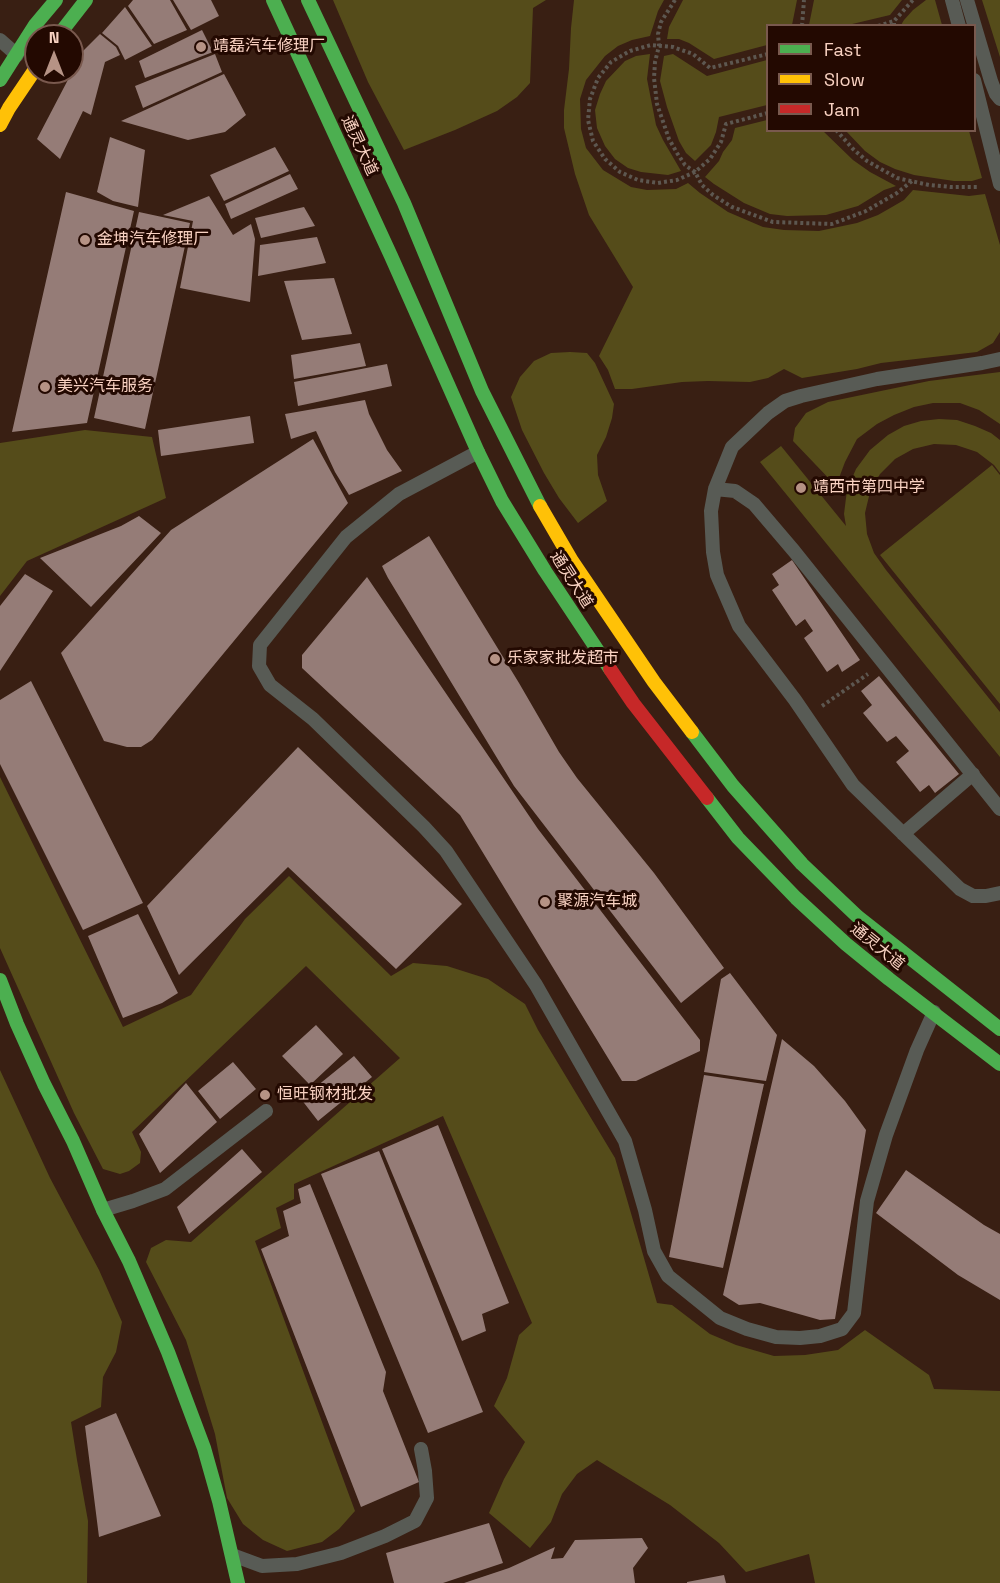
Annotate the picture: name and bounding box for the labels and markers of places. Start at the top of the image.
place label: 靖磊汽车修理厂 [213,37,325,57]
marker: 靖磊汽车修理厂 [194,40,208,54]
place label: 金坤汽车修理厂 [97,230,209,250]
marker: 金坤汽车修理厂 [78,233,92,247]
place label: 美兴汽车服务 [57,377,153,397]
marker: 美兴汽车服务 [38,380,52,394]
place label: 靖西市第四中学 [813,478,925,498]
marker: 靖西市第四中学 [794,481,808,495]
place label: 乐家家批发超市 [507,649,619,669]
marker: 乐家家批发超市 [488,652,502,666]
place label: 聚源汽车城 [557,892,637,912]
marker: 聚源汽车城 [538,895,552,909]
place label: 恒旺钢材批发 [277,1085,373,1105]
marker: 恒旺钢材批发 [258,1088,272,1102]

